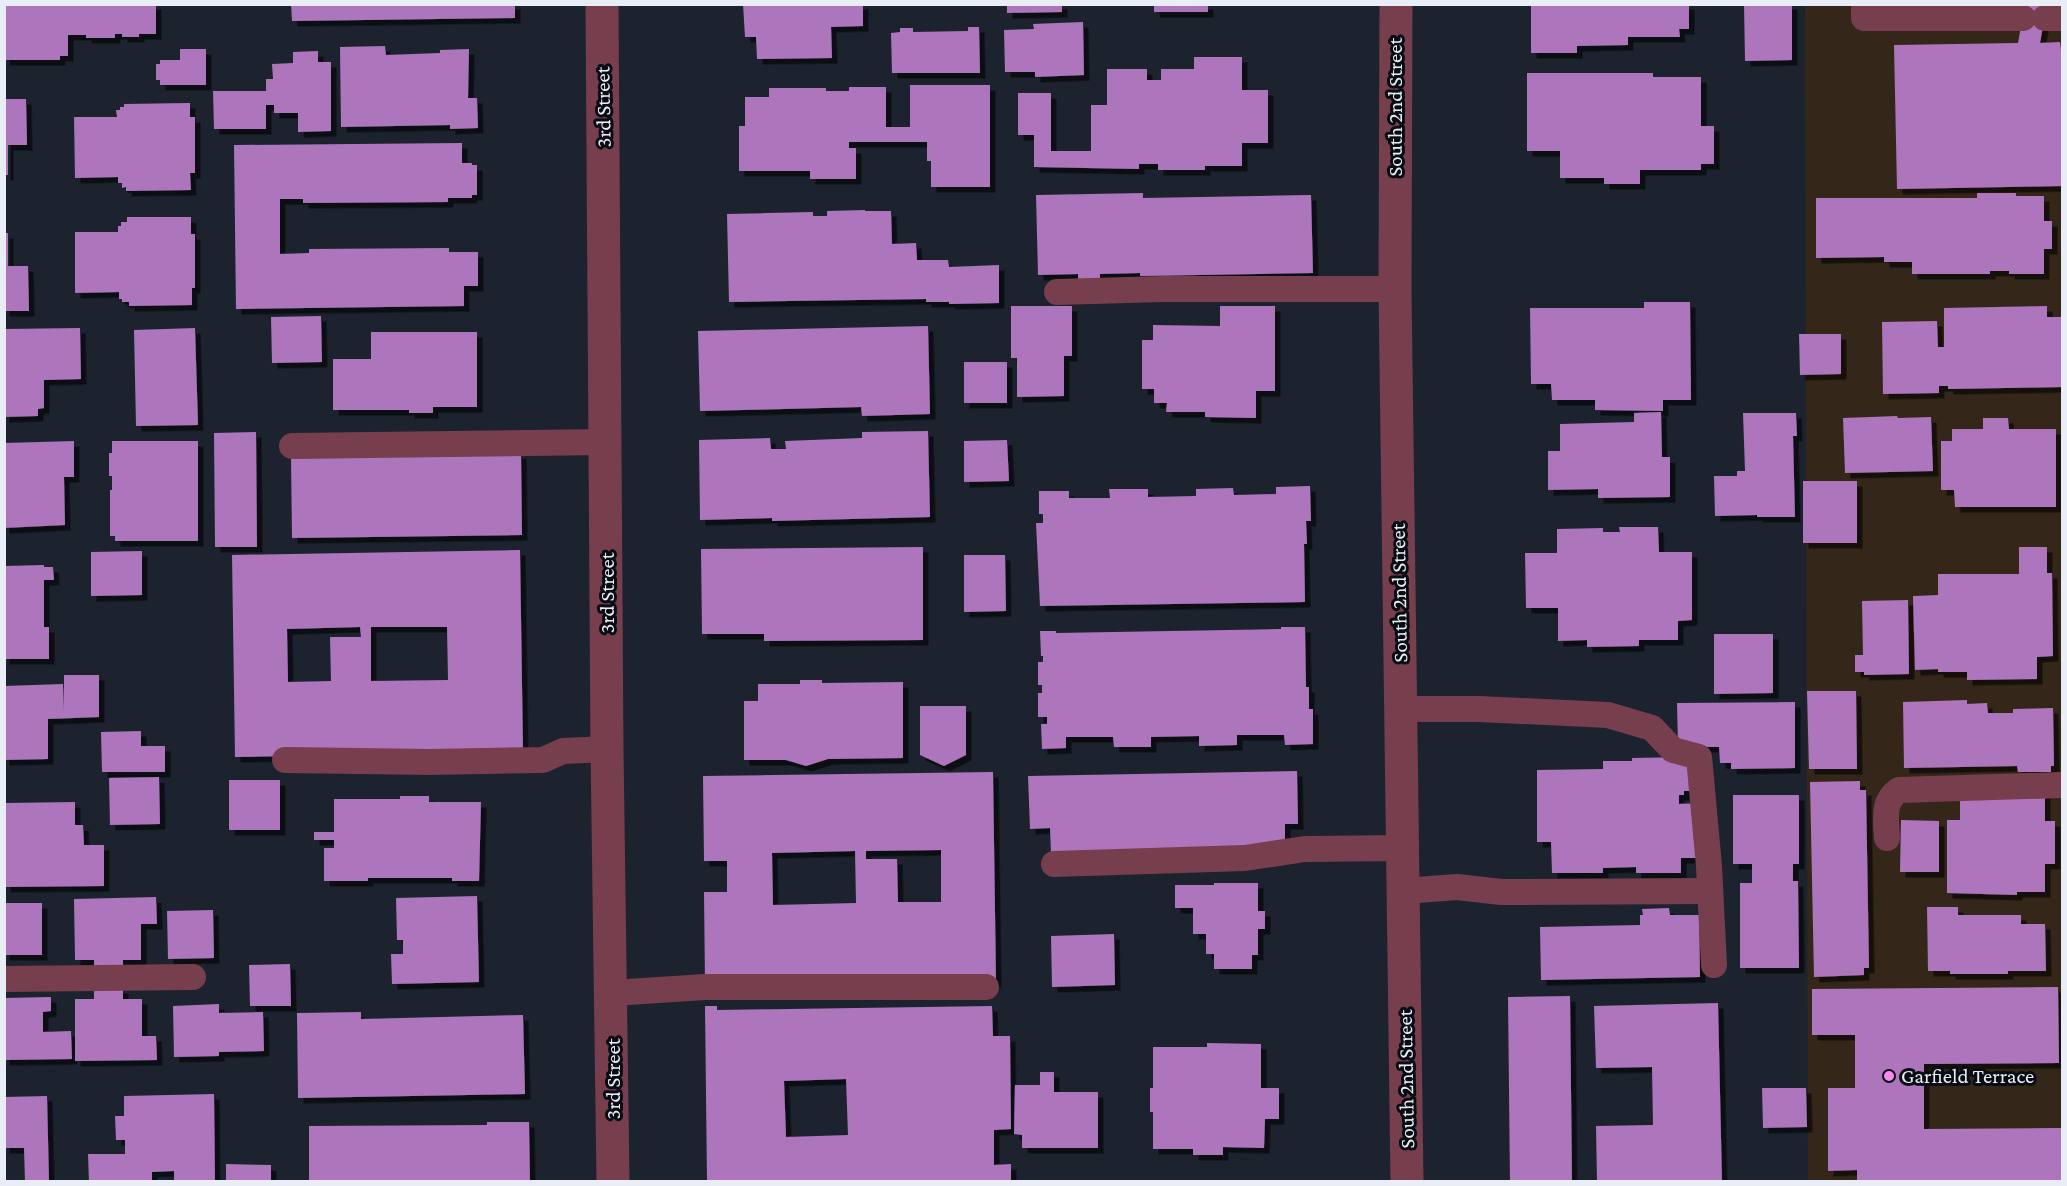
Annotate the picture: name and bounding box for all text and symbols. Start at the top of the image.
street label: South 2nd Street [1383,36,1407,177]
street label: 3rd Street [590,65,616,148]
street label: South 2nd Street [1386,522,1412,663]
street label: 3rd Street [595,551,619,634]
street label: South 2nd Street [1393,1008,1419,1149]
street label: 3rd Street [601,1037,625,1120]
place label: Garfield Terrace [1901,1064,2034,1088]
marker: Garfield Terrace [1882,1069,1896,1083]

